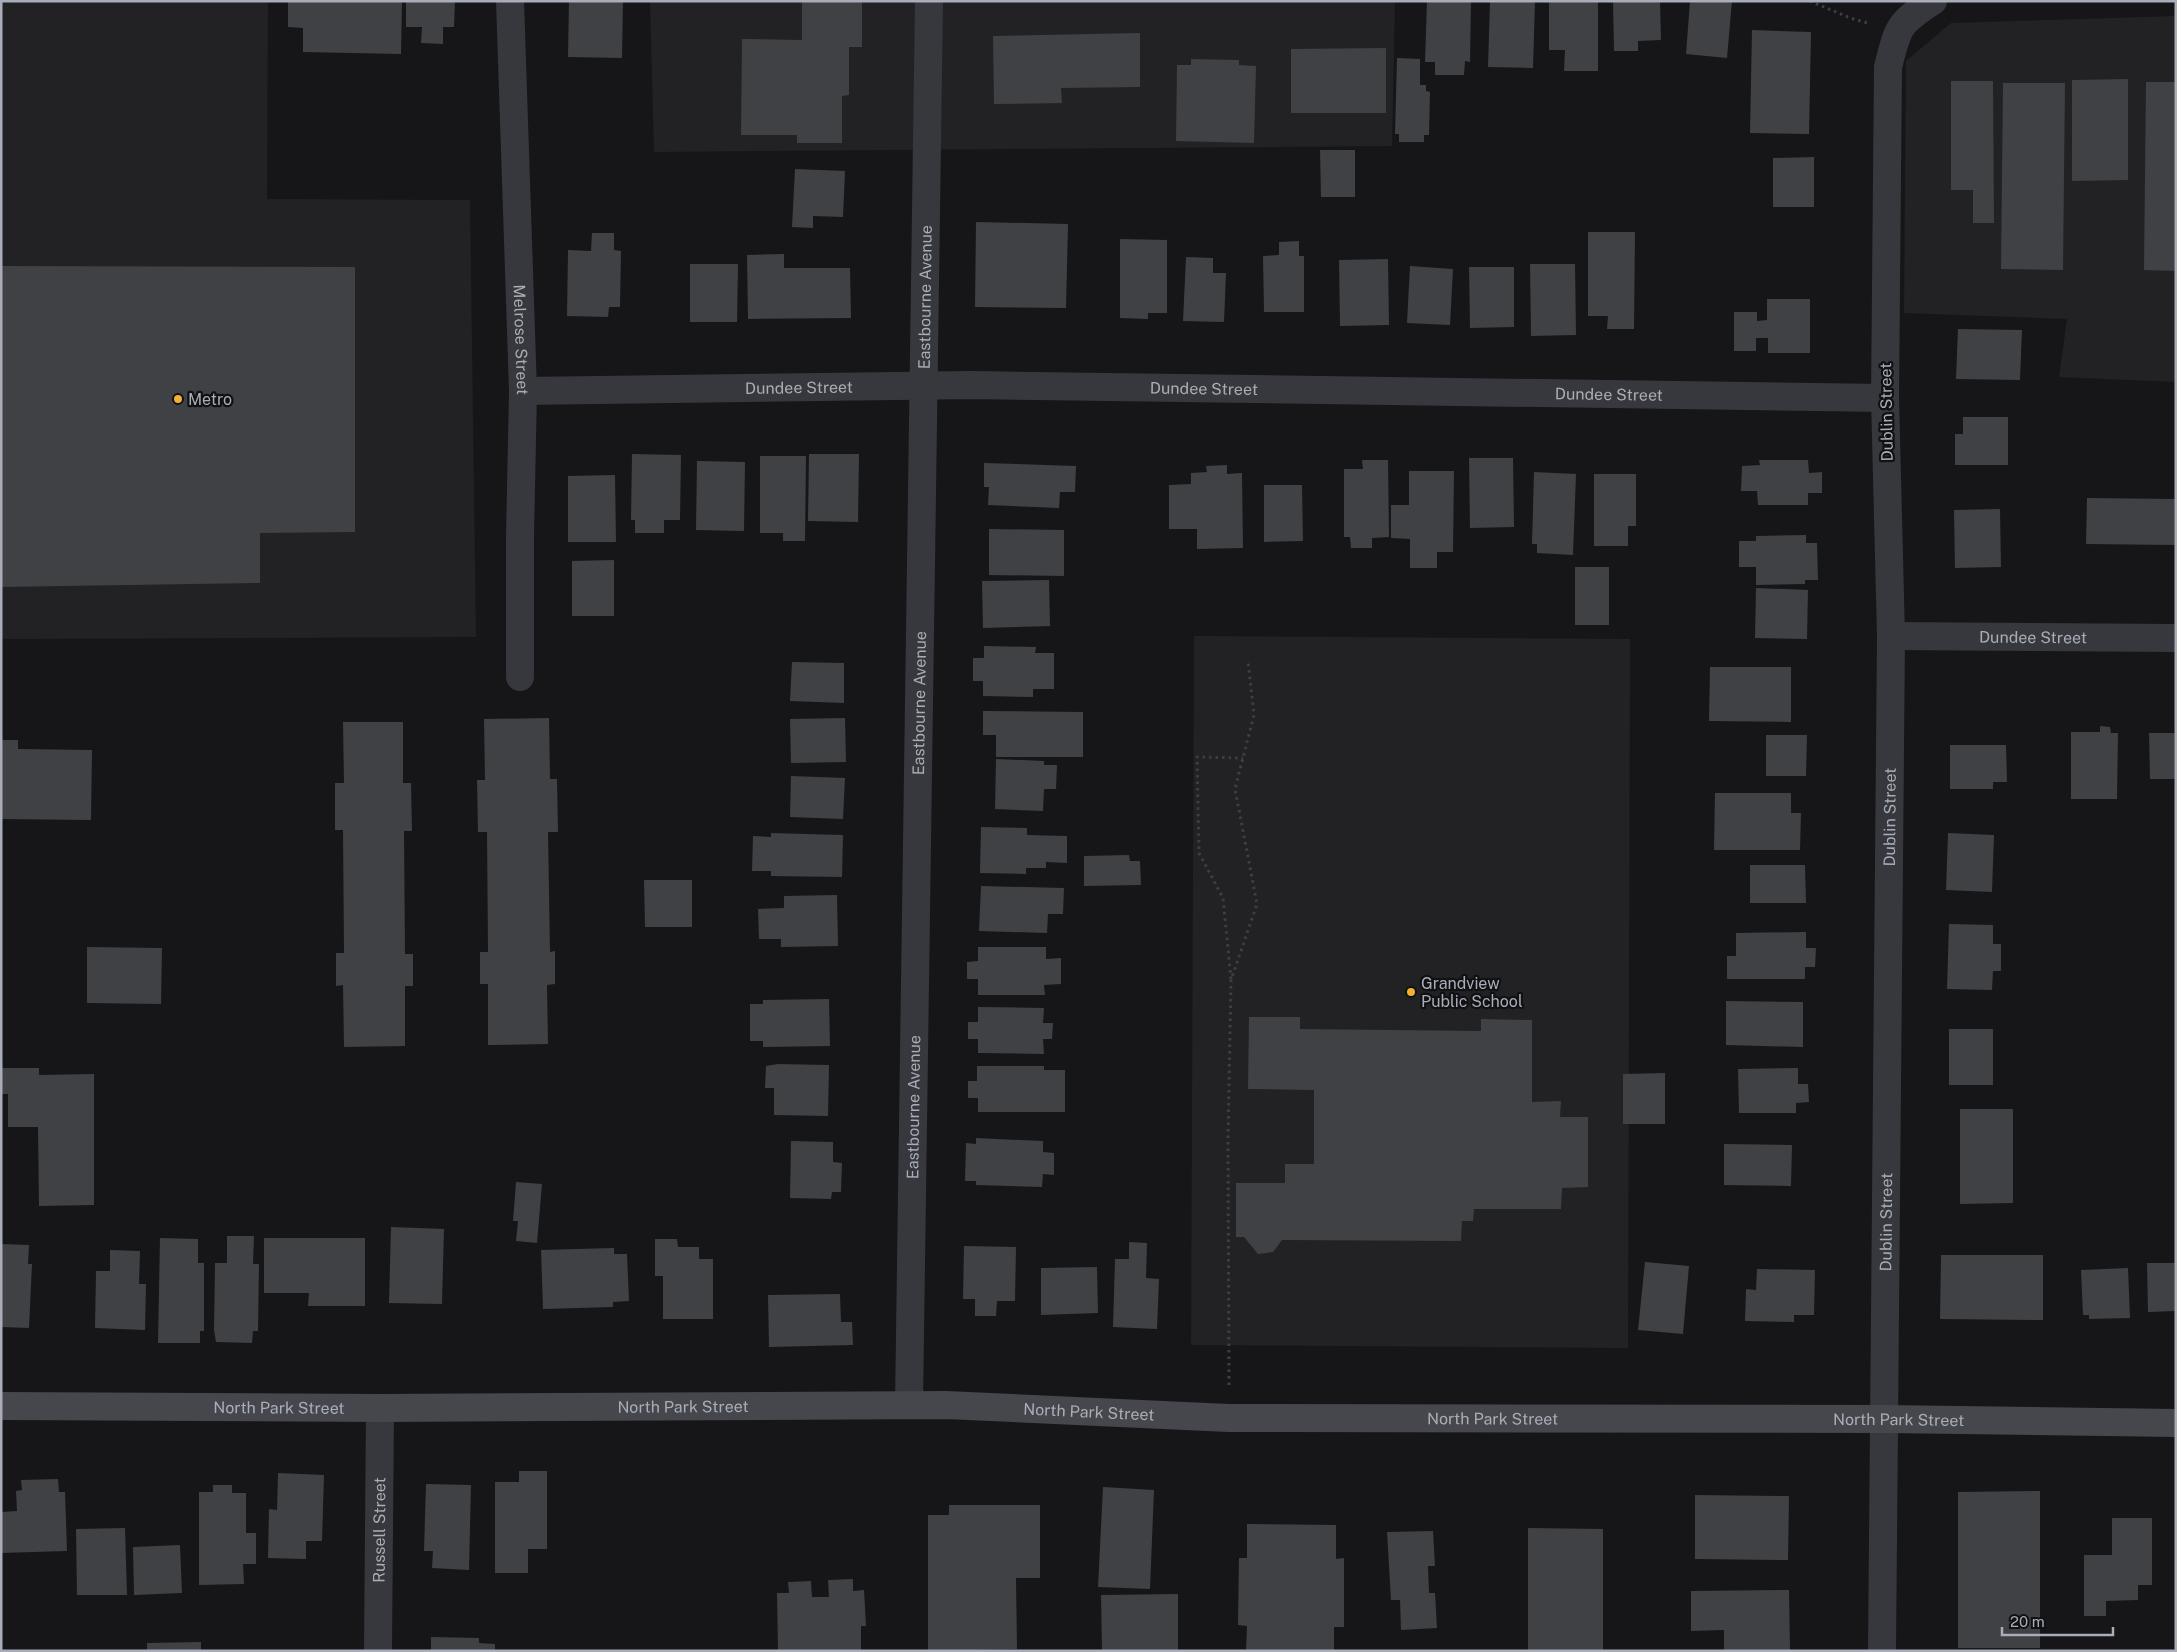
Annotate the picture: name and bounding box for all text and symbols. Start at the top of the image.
street label: Eastbourne Avenue [915,225,936,369]
street label: Melrose Street [509,284,532,395]
street label: Dublin Street [1876,362,1897,462]
street label: Dundee Street [745,378,853,398]
street label: Dundee Street [1150,379,1258,399]
street label: Dundee Street [1555,384,1663,405]
place label: Metro [188,390,232,409]
marker: Metro [172,393,184,405]
street label: Dundee Street [1979,628,2087,647]
street label: Eastbourne Avenue [909,631,930,775]
street label: Dublin Street [1880,768,1900,867]
place label: Grandview Public School [1421,974,1523,1011]
marker: Grandview Public School [1405,986,1417,998]
street label: Eastbourne Avenue [903,1035,924,1179]
street label: Dublin Street [1876,1173,1896,1272]
street label: North Park Street [617,1397,749,1417]
street label: North Park Street [213,1398,345,1418]
street label: North Park Street [1023,1400,1155,1425]
street label: North Park Street [1427,1409,1558,1429]
street label: North Park Street [1833,1410,1964,1430]
street label: Russell Street [370,1477,389,1583]
scale bar [2002,1604,2113,1636]
text: 20 m [2010,1613,2045,1630]

